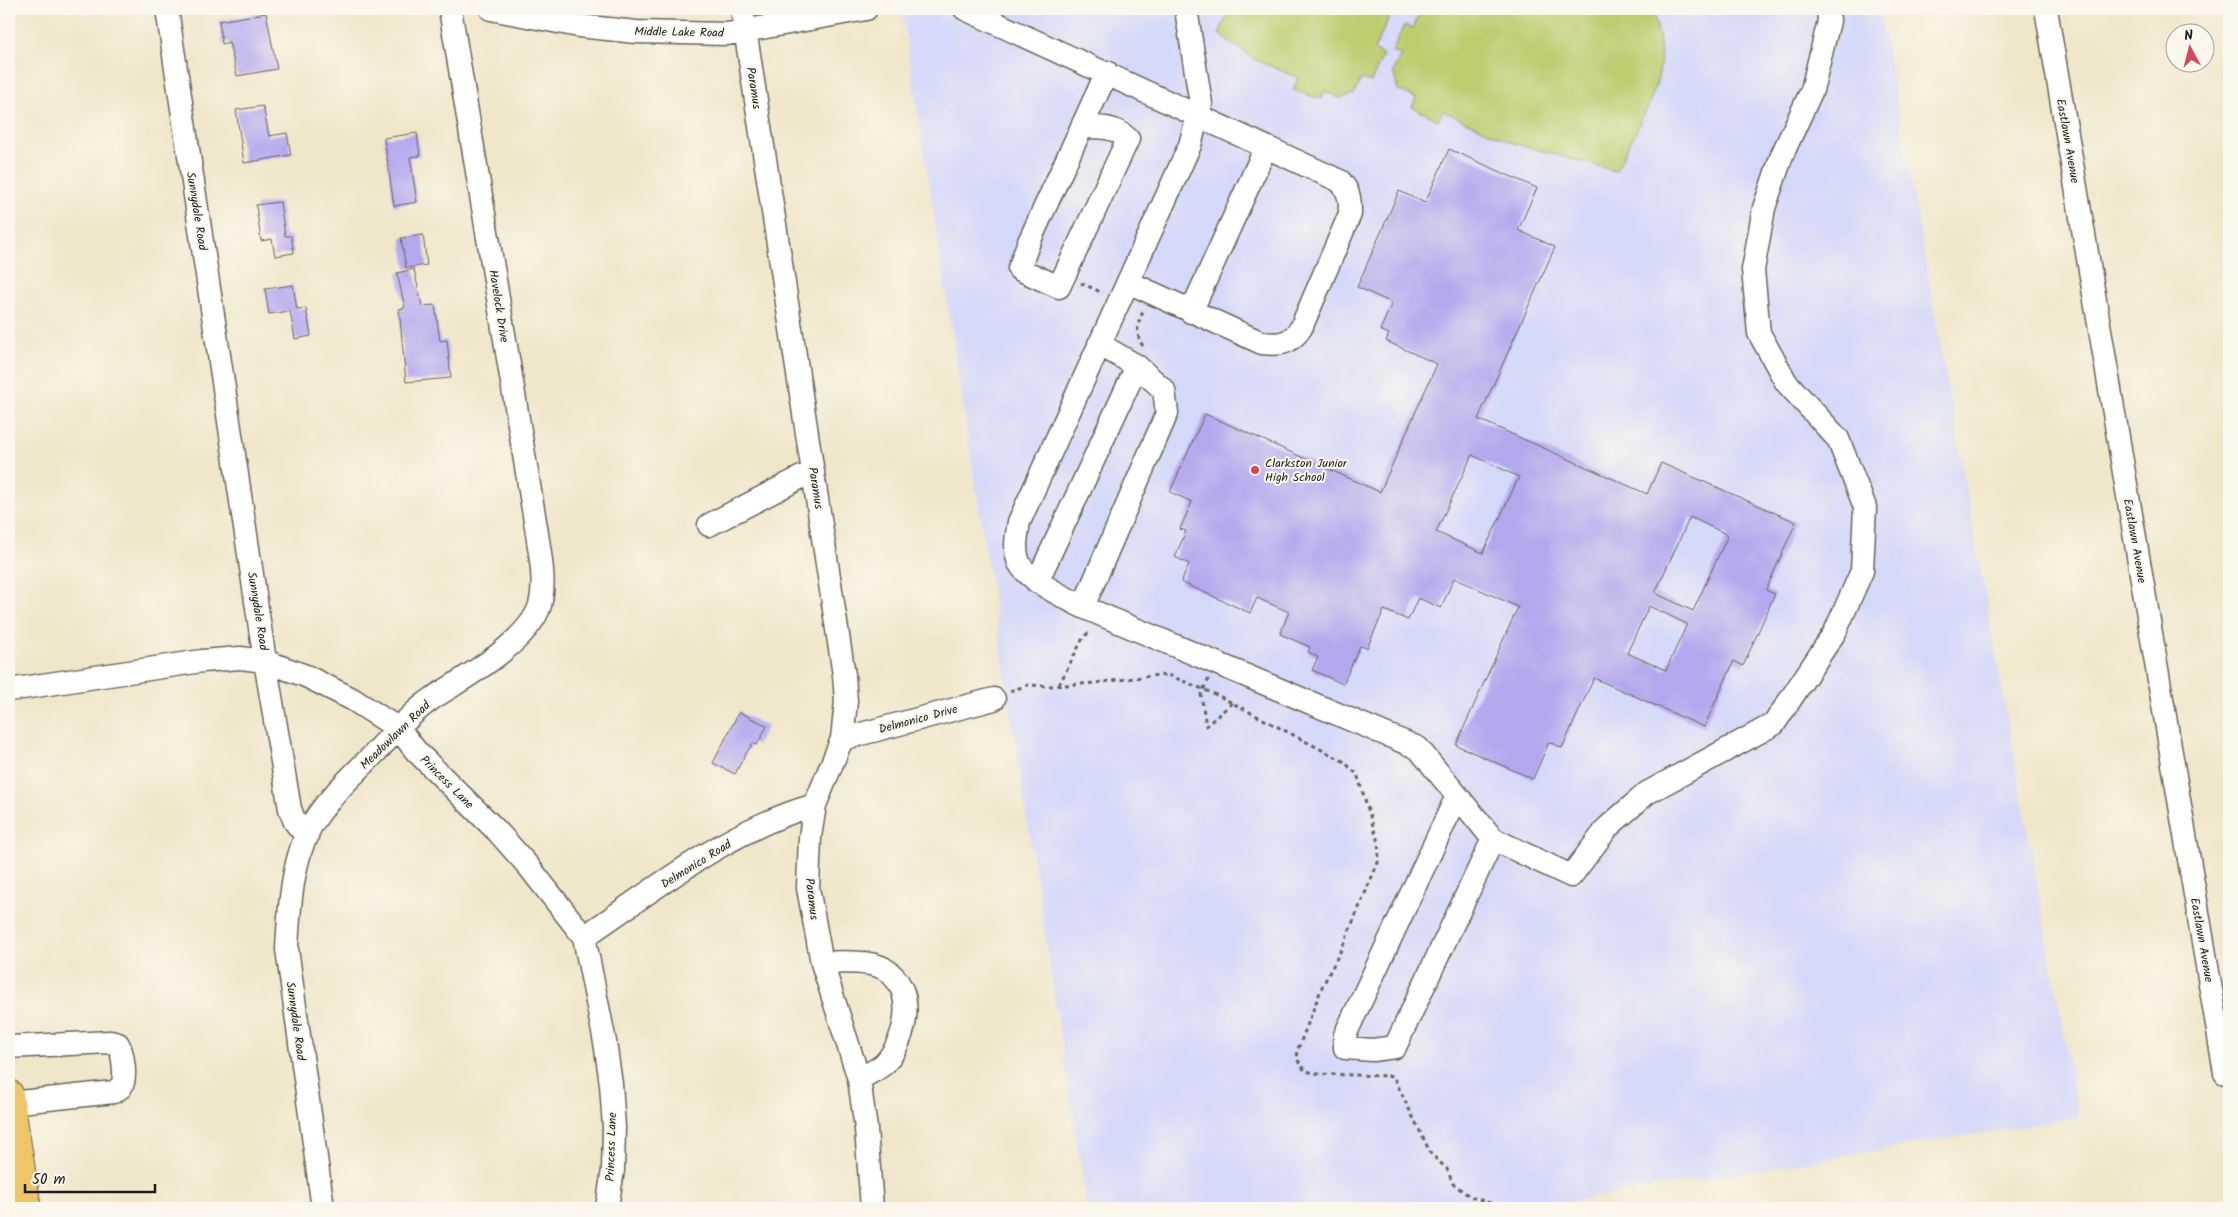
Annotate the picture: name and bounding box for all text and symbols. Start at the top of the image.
street label: Middle Lake Road [634,22,725,43]
north arrow [2166,22,2216,72]
text: N [2183,25,2194,48]
street label: Paramus [741,66,766,110]
street label: Eastlawn Avenue [2051,97,2084,185]
street label: Sunnydale Road [181,170,212,253]
street label: Havelock Drive [483,268,514,344]
place label: Clarkston Junior High School [1265,454,1348,487]
marker: Clarkston Junior High School [1249,464,1261,476]
street label: Paramus [803,466,828,510]
street label: Eastlawn Avenue [2118,497,2151,585]
street label: Sunnydale Road [242,570,273,653]
street label: Meadowlawn Road [356,696,436,774]
street label: Delmonico Drive [877,700,960,739]
street label: Princess Lane [415,751,478,814]
street label: Delmonico Road [657,835,736,894]
street label: Paramus [800,877,824,921]
street label: Eastlawn Avenue [2185,896,2218,984]
street label: Sunnydale Road [281,980,311,1063]
street label: Princess Lane [601,1111,622,1182]
scale bar [25,1162,155,1194]
text: 50 m [32,1168,66,1192]

